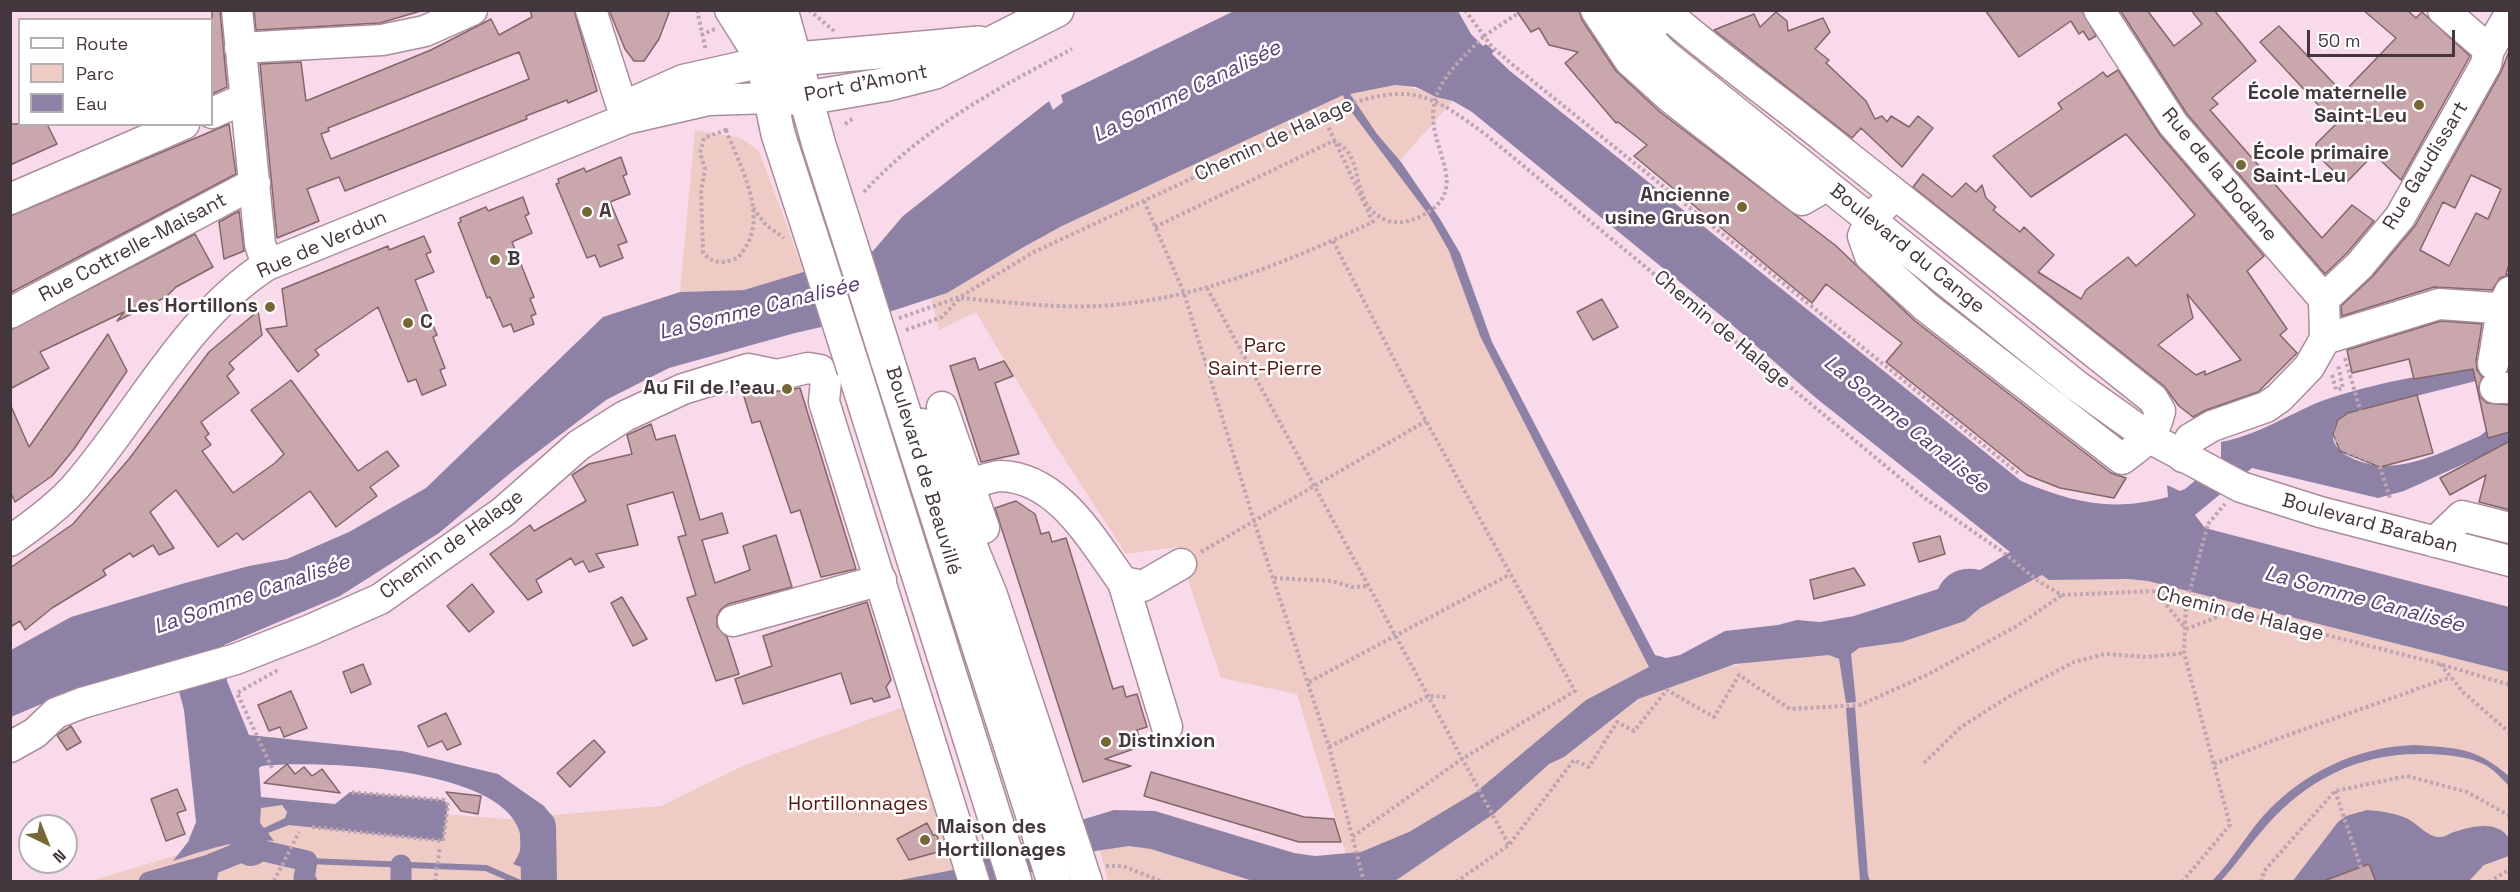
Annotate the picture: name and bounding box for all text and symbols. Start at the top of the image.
legend [18,18,213,126]
scale bar [2310,18,2458,56]
text: 50 m [2318,29,2360,52]
text: Route [76,32,128,55]
water label: La Somme Canalisée [1089,36,1285,148]
street label: Port d'Amont [802,60,930,108]
text: Parc [76,62,114,85]
place label: École maternelle Saint-Leu [2248,82,2407,129]
text: Eau [76,92,107,115]
street label: Chemin de Halage [1191,93,1357,187]
street label: Rue Gaudissart [2378,97,2474,235]
marker: École maternelle Saint-Leu [2412,98,2426,112]
street label: Rue de la Dodane [2156,103,2282,247]
place label: École primaire Saint-Leu [2253,142,2389,189]
marker: École primaire Saint-Leu [2234,158,2248,172]
street label: Boulevard du Cange [1825,179,1989,319]
place label: Ancienne usine Gruson [1604,184,1730,231]
street label: Rue Cottrelle-Maisant [35,188,231,308]
place label: A [599,200,612,224]
marker: Ancienne usine Gruson [1735,200,1749,214]
marker: A [580,205,594,219]
street label: Rue de Verdun [253,206,391,284]
place label: B [507,248,520,272]
marker: B [488,253,502,267]
street label: Chemin de Halage [1649,266,1795,394]
water label: La Somme Canalisée [656,272,862,346]
place label: Les Hortillons [127,295,258,319]
marker: Les Hortillons [263,300,277,314]
place label: C [420,311,433,335]
marker: C [401,316,415,330]
park label: Parc Saint-Pierre [1208,335,1322,382]
water label: La Somme Canalisée [1818,351,1994,499]
street label: Boulevard de Beauvillé [880,364,966,578]
place label: Au Fil de l'eau [643,377,775,401]
marker: Au Fil de l'eau [780,382,794,396]
street label: Chemin de Halage [375,485,529,605]
street label: Boulevard Baraban [2279,489,2461,559]
water label: La Somme Canalisée [151,550,353,640]
water label: La Somme Canalisée [2262,561,2466,639]
street label: Chemin de Halage [2154,582,2326,646]
place label: Distinxion [1118,730,1215,754]
marker: Distinxion [1099,735,1113,749]
park label: Hortillonnages [788,793,928,817]
north arrow [18,814,78,874]
place label: Maison des Hortillonages [937,816,1066,863]
marker: Maison des Hortillonages [918,833,932,847]
text: N [48,845,70,867]

